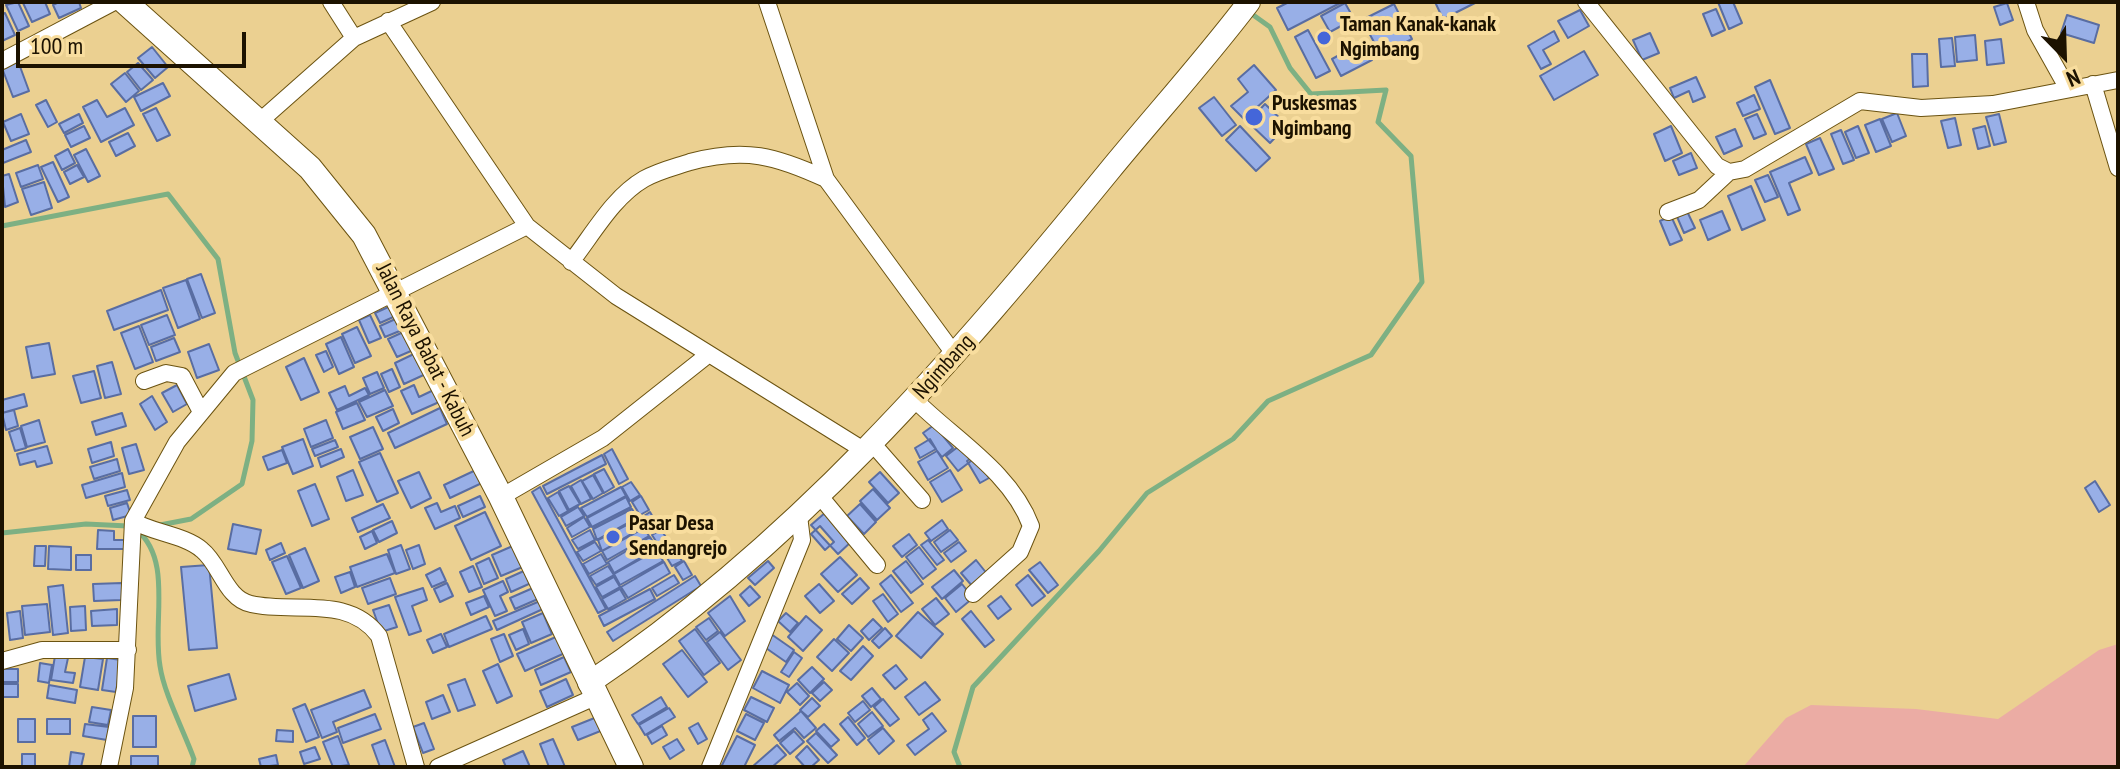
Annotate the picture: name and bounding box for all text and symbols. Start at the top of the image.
place label: Taman Kanak-kanak Ngimbang [1340,12,1496,64]
scale bar [20,16,250,66]
north arrow [2024,16,2104,96]
marker: Taman Kanak-kanak Ngimbang [1315,29,1333,47]
text: 100 m [30,30,83,61]
text: N [2062,63,2084,93]
place label: Puskesmas Ngimbang [1272,91,1357,142]
marker: Puskesmas Ngimbang [1243,106,1265,128]
street label: Jalan Raya Babat - Kabuh [370,259,480,441]
street label: Ngimbang [908,329,980,405]
place label: Pasar Desa Sendangrejo [629,511,727,562]
marker: Pasar Desa Sendangrejo [604,528,622,546]

